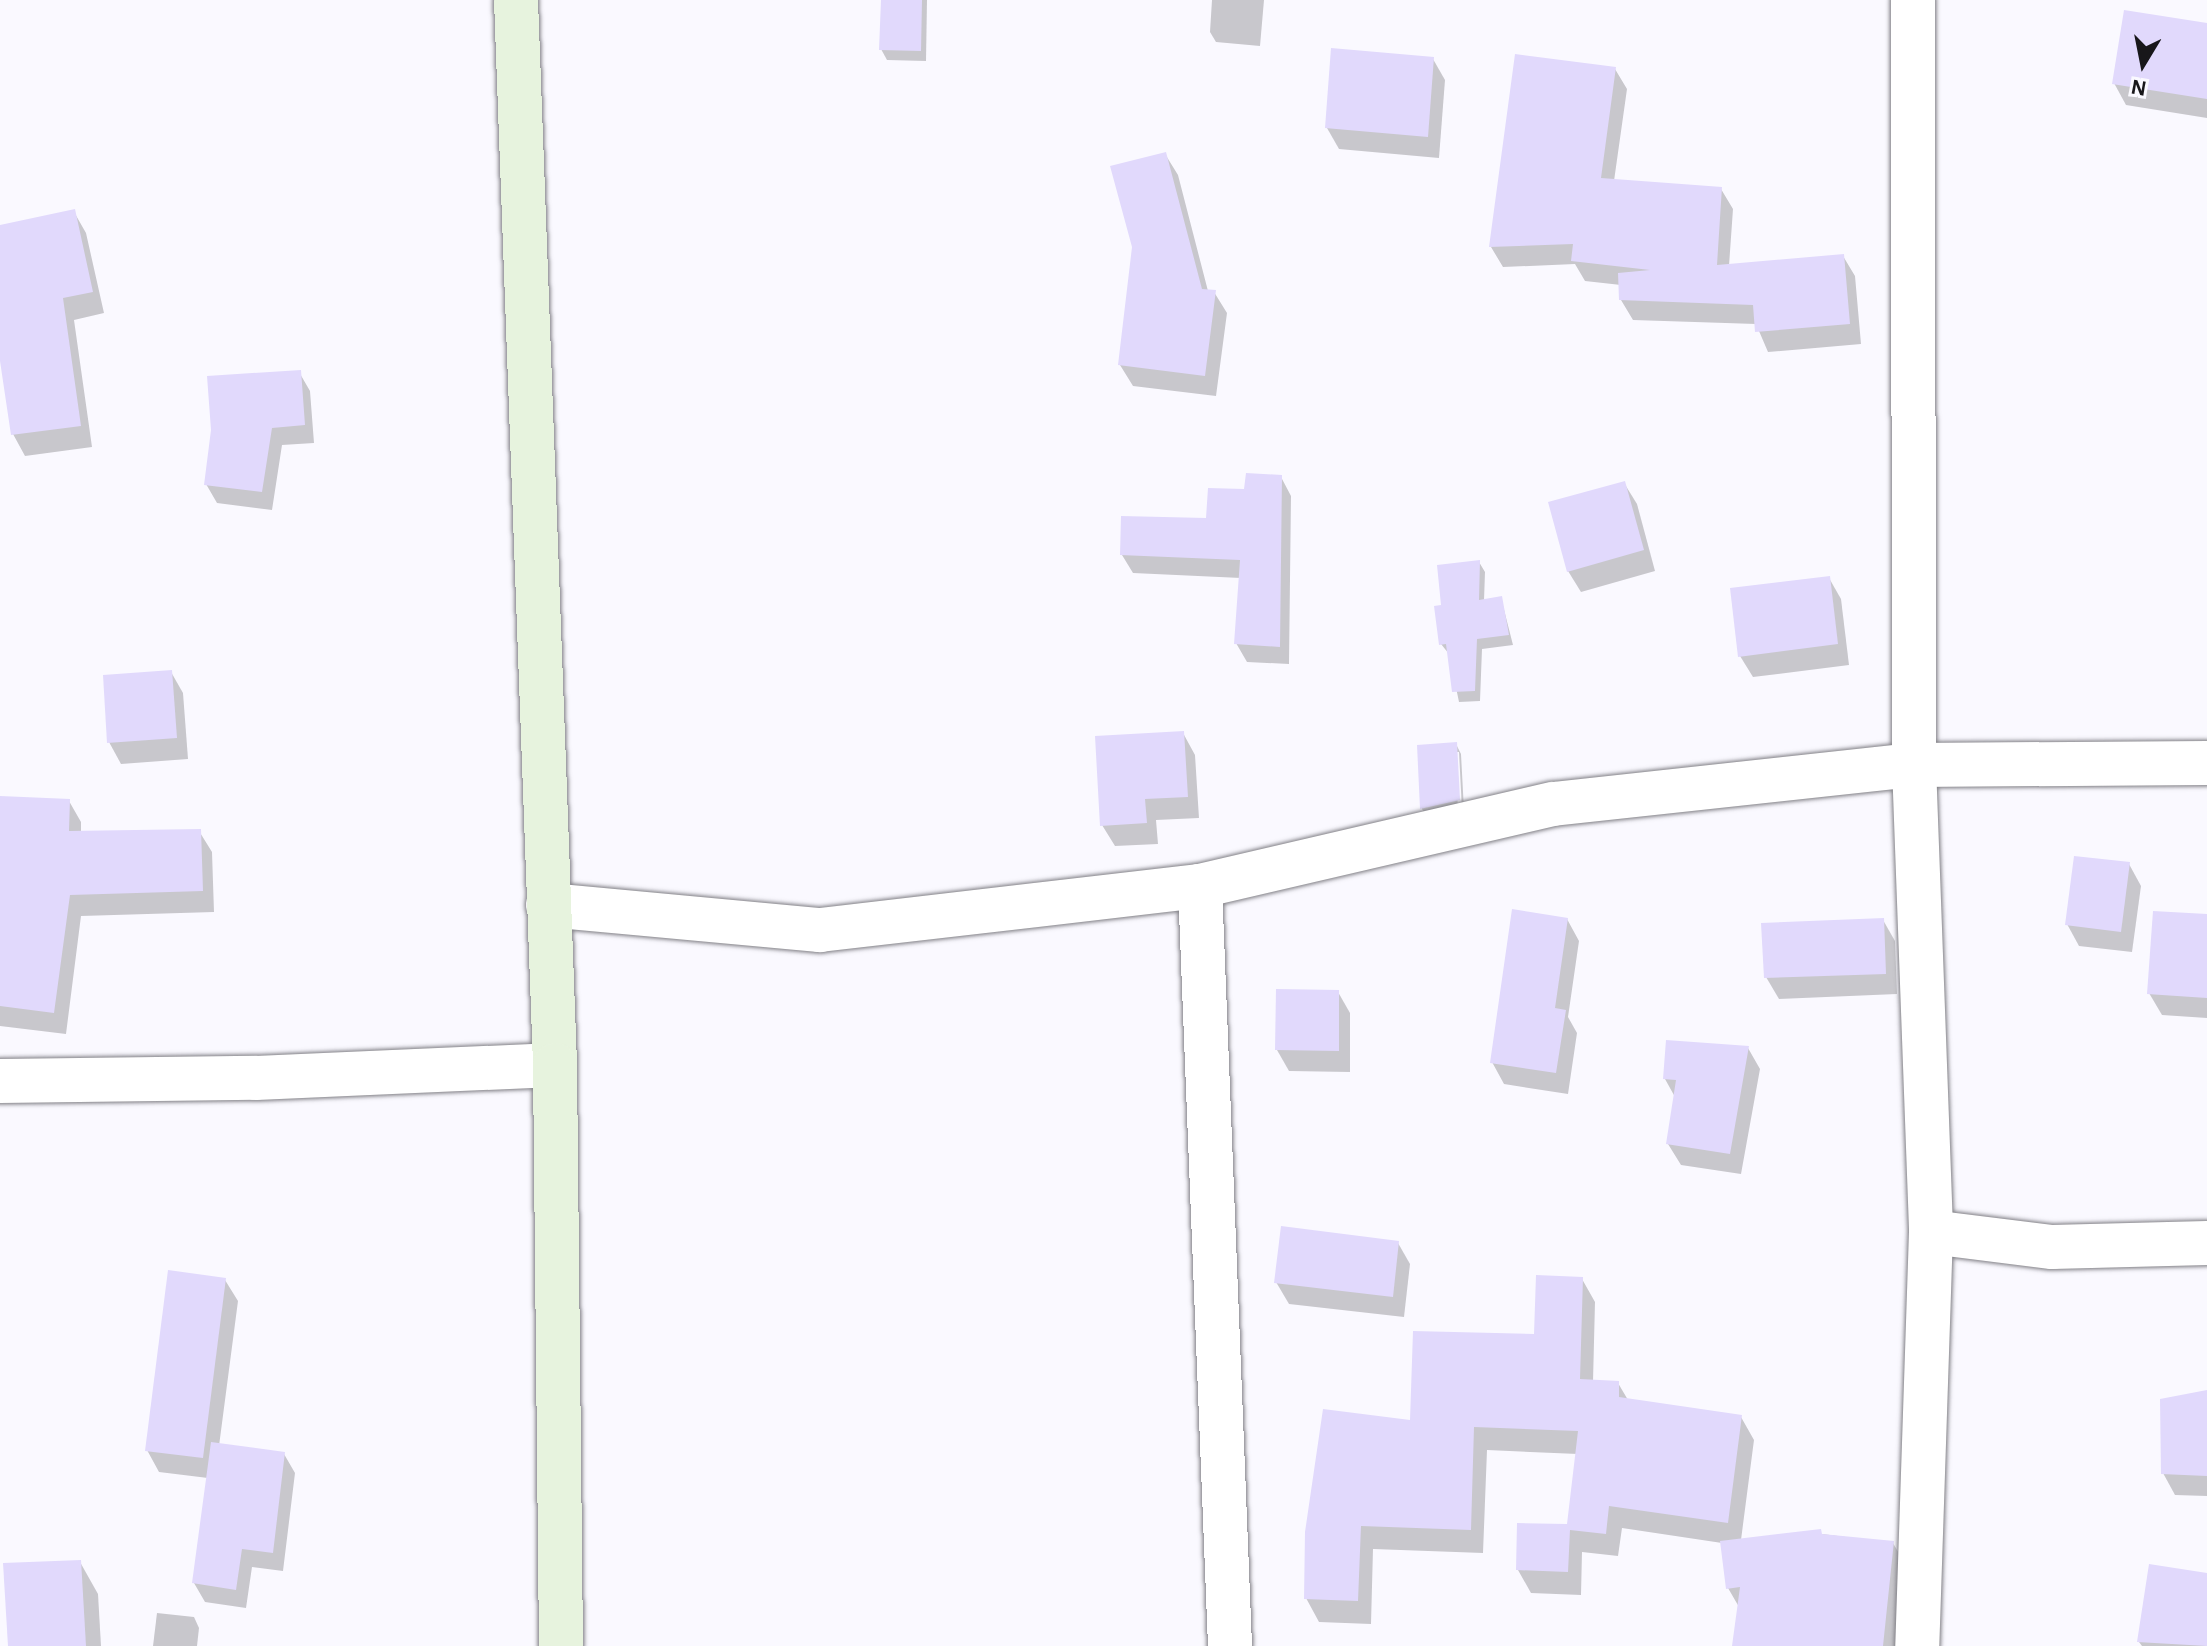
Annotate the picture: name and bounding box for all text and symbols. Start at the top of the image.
north arrow [2103,24,2183,104]
text: N [2129,75,2148,100]

